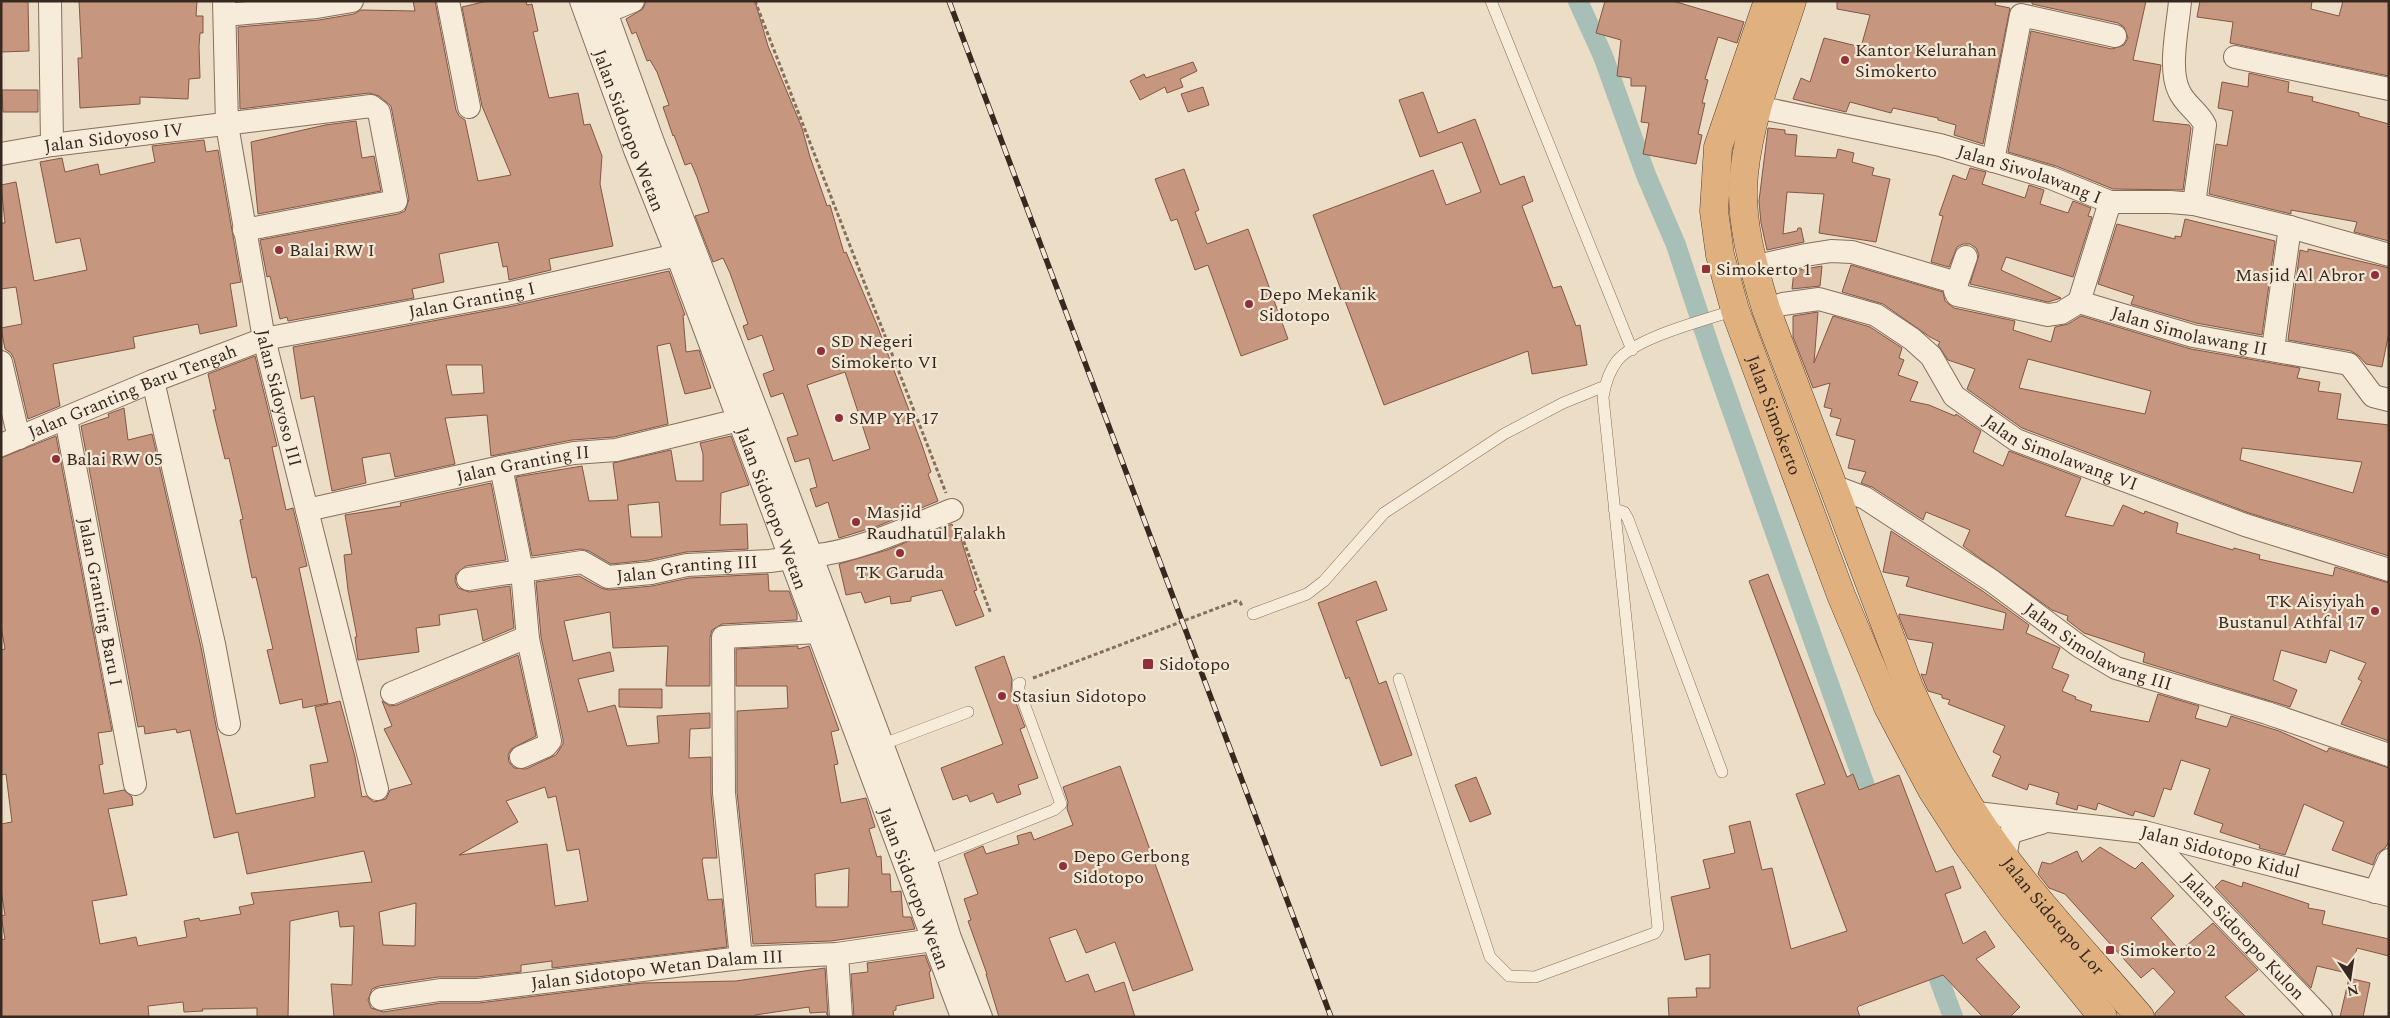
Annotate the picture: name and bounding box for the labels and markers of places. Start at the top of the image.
place label: Kantor Kelurahan Simokerto [1855,37,1997,85]
marker: Kantor Kelurahan Simokerto [1839,54,1851,66]
place label: Balai RW I [289,237,375,264]
marker: Balai RW I [273,244,285,256]
place label: Simokerto 1 [1716,256,1812,283]
place label: Masjid Al Abror [2235,262,2365,289]
marker: Simokerto 1 [1700,263,1712,275]
marker: Masjid Al Abror [2369,269,2381,281]
place label: Depo Mekanik Sidotopo [1259,281,1377,329]
marker: Depo Mekanik Sidotopo [1243,298,1255,310]
place label: SD Negeri Simokerto VI [831,328,938,376]
marker: SD Negeri Simokerto VI [815,345,827,357]
place label: SMP YP 17 [849,405,939,432]
marker: SMP YP 17 [833,412,845,424]
place label: Balai RW 05 [66,446,163,473]
marker: Balai RW 05 [50,453,62,465]
place label: Masjid Raudhatul Falakh [866,499,1006,547]
marker: Masjid Raudhatul Falakh [850,516,862,528]
marker: TK Garuda [894,547,906,559]
place label: TK Garuda [856,559,944,586]
place label: TK Aisyiyah Bustanul Athfal 17 [2218,588,2365,636]
marker: TK Aisyiyah Bustanul Athfal 17 [2369,605,2381,617]
place label: Sidotopo [1159,651,1230,678]
marker: Sidotopo [1141,657,1155,671]
place label: Stasiun Sidotopo [1012,683,1146,710]
marker: Stasiun Sidotopo [996,690,1008,702]
place label: Depo Gerbong Sidotopo [1073,843,1190,891]
marker: Depo Gerbong Sidotopo [1057,860,1069,872]
place label: Simokerto 2 [2120,937,2216,964]
marker: Simokerto 2 [2104,944,2116,956]

